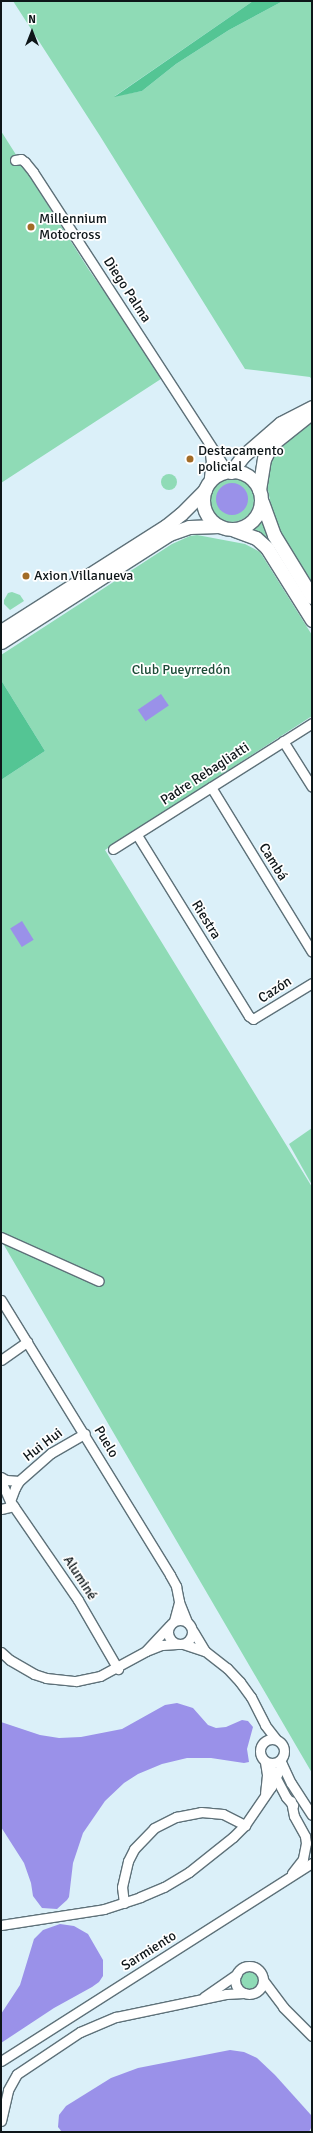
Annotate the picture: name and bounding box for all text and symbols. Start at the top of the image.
north arrow [12,12,52,52]
text: N [28,13,36,26]
place label: Millennium Motocross [39,211,107,244]
marker: Millennium Motocross [26,222,36,232]
street label: Diego Palma [100,254,154,326]
place label: Destacamento policial [198,443,284,476]
marker: Destacamento policial [185,454,195,464]
place label: Axion Villanueva [34,568,133,584]
marker: Axion Villanueva [21,571,31,581]
park label: Club Pueyrredón [132,662,230,678]
street label: Padre Rebagliatti [157,739,253,809]
street label: Cambá [255,840,291,884]
street label: Riestra [188,898,224,942]
street label: Cazón [255,973,295,1007]
street label: Puelo [90,1423,122,1461]
street label: Hui Hui [20,1425,66,1465]
street label: Aluminé [59,1553,101,1603]
street label: Sarmiento [118,1928,180,1974]

